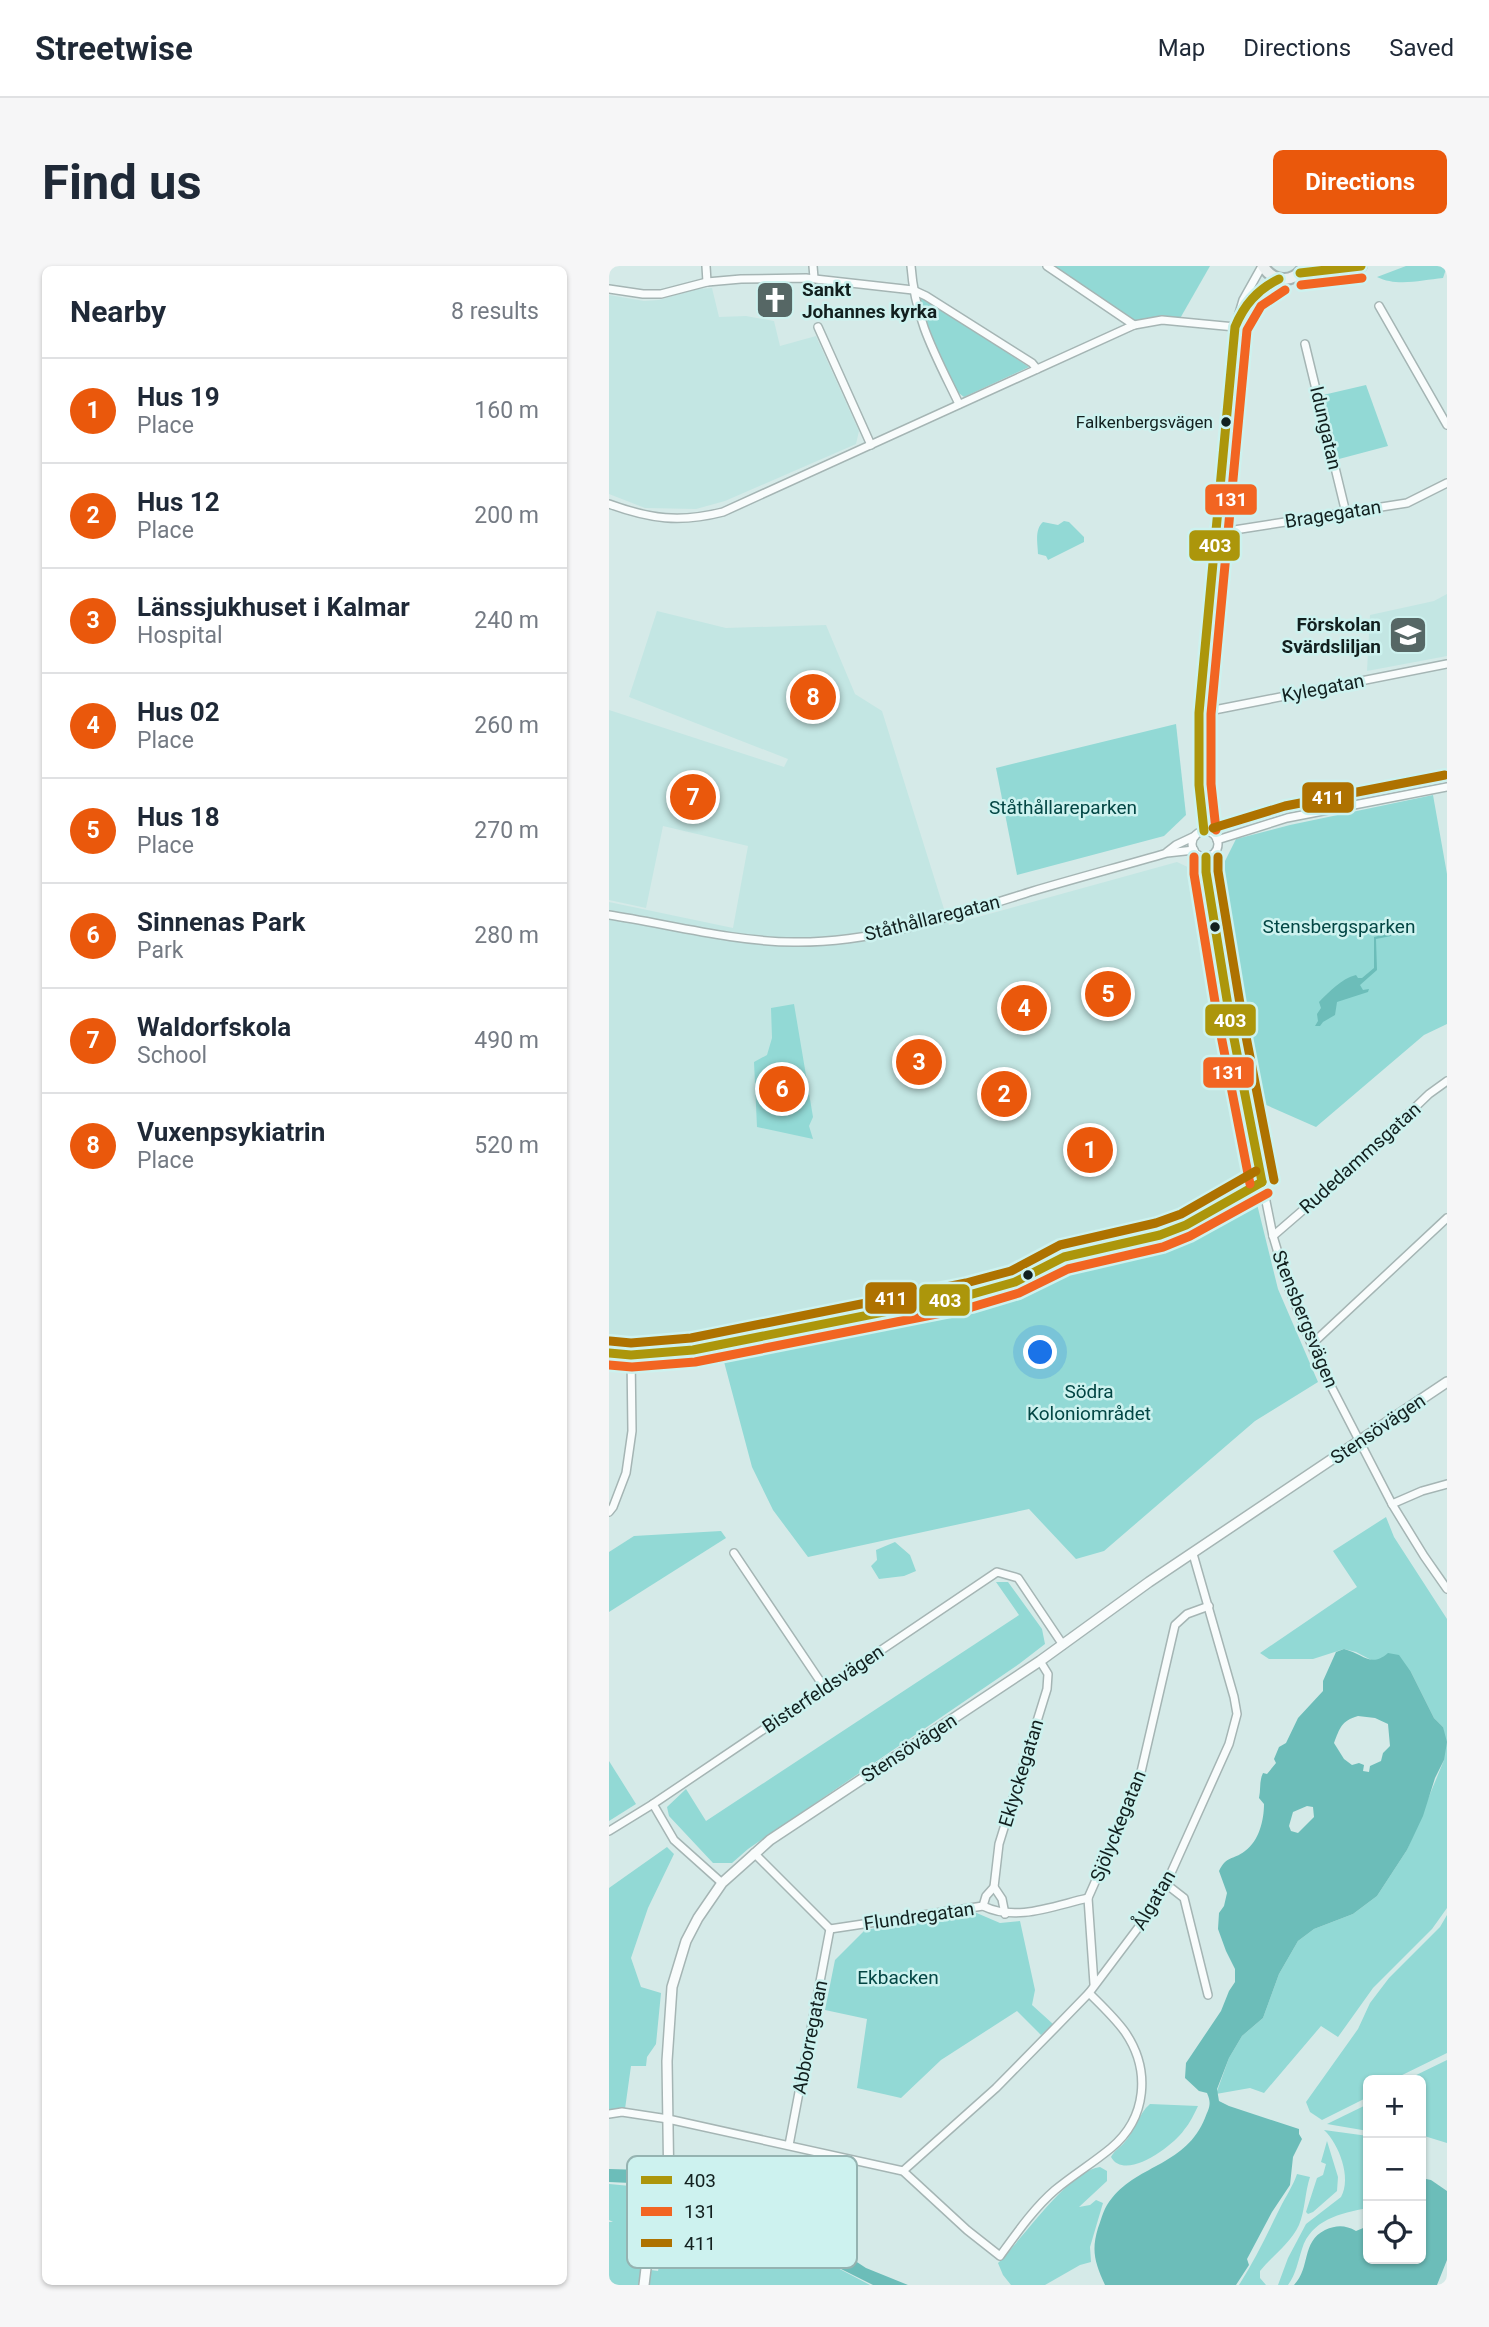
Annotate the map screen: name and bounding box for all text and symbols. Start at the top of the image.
text: Streetwise [35,29,193,68]
text: Map [1158,34,1205,62]
text: Directions [1243,34,1351,62]
text: Saved [1389,34,1454,62]
button: Directions [1273,150,1447,214]
text: Find us [42,154,202,211]
place label: Sankt Johannes kyrka [802,278,937,323]
church icon: Sankt Johannes kyrka [754,279,796,321]
text: Nearby [70,294,166,329]
text: 8 results [451,298,539,325]
text: Hus 19 [137,382,220,412]
street label: Idungatan [1305,384,1347,472]
text: 1 [86,397,100,424]
text: 160 m [474,397,539,424]
text: Place [137,412,194,439]
place label: Falkenbergsvägen [1076,412,1213,432]
marker: Falkenbergsvägen [1219,415,1233,429]
line badge: 131 [1204,483,1258,516]
text: Hus 12 [137,487,220,517]
text: 131 [1215,488,1247,511]
street label: Bragegatan [1283,495,1383,533]
text: 2 [86,502,100,529]
text: 200 m [474,502,539,529]
text: Place [137,517,194,544]
line badge: 403 [1188,529,1241,562]
text: 403 [1199,534,1231,557]
text: Länssjukhuset i Kalmar [137,592,410,622]
text: 3 [86,607,100,634]
text: 240 m [474,607,539,634]
place label: Förskolan Svärdsliljan [1282,613,1381,658]
school or university icon: Förskolan Svärdsliljan [1387,614,1429,656]
text: Hospital [137,622,223,649]
street label: Kylegatan [1280,669,1366,707]
pin: 8 [790,671,836,723]
text: Hus 02 [137,697,220,727]
text: 4 [86,712,100,739]
text: 260 m [474,712,539,739]
text: Place [137,727,194,754]
pin: 7 [670,771,716,823]
line badge: 411 [1301,781,1355,814]
text: 411 [1312,786,1344,809]
park label: Ståthållareparken [989,796,1137,819]
text: Hus 18 [137,802,220,832]
text: 5 [86,817,100,844]
text: 270 m [474,817,539,844]
text: Place [137,832,194,859]
street label: Ståthållaregatan [862,890,1002,946]
text: Sinnenas Park [137,907,305,937]
park label: Stensbergsparken [1263,915,1415,938]
unlabelled marker [1208,920,1222,934]
text: 6 [86,922,100,949]
text: 280 m [474,922,539,949]
text: Park [137,937,183,964]
pin: 5 [1085,968,1131,1020]
pin: 4 [1001,982,1047,1034]
line badge: 403 [1204,1003,1257,1037]
text: 403 [1214,1009,1246,1032]
text: Waldorfskola [137,1012,291,1042]
text: 7 [86,1027,100,1054]
text: 490 m [474,1027,539,1054]
pin: 3 [896,1036,942,1088]
text: School [137,1042,207,1069]
line badge: 131 [1202,1056,1255,1089]
text: 131 [1212,1061,1244,1084]
pin: 6 [759,1063,805,1115]
pin: 2 [981,1068,1027,1120]
street label: Rudedammsgatan [1295,1098,1425,1218]
text: Vuxenpsykiatrin [137,1117,325,1147]
pin: 1 [1067,1124,1113,1176]
text: 8 [86,1132,100,1159]
text: 520 m [474,1132,539,1159]
text: Place [137,1147,194,1174]
street label: Stensbergsvägen [1267,1247,1343,1391]
unlabelled marker [1021,1268,1035,1282]
line badge: 411 [864,1281,918,1315]
line badge: 403 [918,1283,971,1317]
text: 411 [875,1287,907,1310]
text: 403 [929,1289,961,1312]
your location [1023,1335,1057,1369]
park label: Södra Koloniområdet [1027,1380,1151,1425]
street label: Stensövägen [1326,1389,1430,1469]
street label: Bisterfeldsvägen [758,1640,888,1738]
street label: Stensövägen [857,1709,961,1787]
street label: Eklyckegatan [994,1716,1048,1830]
street label: Sjölyckegatan [1085,1767,1151,1885]
street label: Ålgatan [1128,1866,1180,1934]
street label: Flundregatan [862,1897,976,1935]
park label: Ekbacken [857,1966,939,1989]
street label: Abborregatan [788,1978,832,2096]
map controls [1363,2075,1426,2264]
button: + [1363,2075,1426,2138]
button: − [1363,2138,1426,2201]
legend [627,2156,857,2268]
text: 403 [684,2169,716,2192]
text: 131 [684,2200,716,2223]
button: locate [1363,2201,1426,2264]
text: 411 [684,2232,716,2255]

